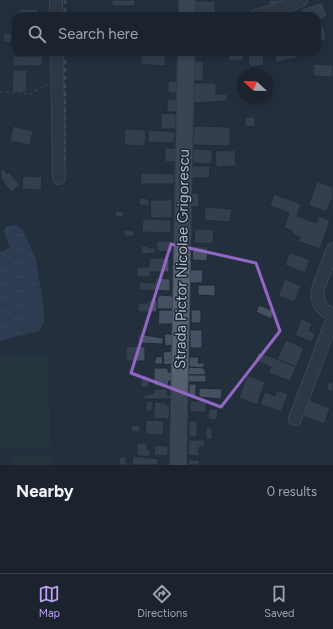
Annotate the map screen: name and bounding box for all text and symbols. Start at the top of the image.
search box [12,12,321,56]
icon: search [26,23,48,45]
text: Search here [58,25,138,43]
north arrow [237,68,273,104]
street label: Strada Pictor Nicolae Grigorescu [171,149,193,369]
text: Nearby [16,481,74,501]
text: 0 results [267,484,317,499]
tab: Map [38,583,60,620]
tab: Directions [137,583,187,620]
tab: Saved [264,583,295,620]

